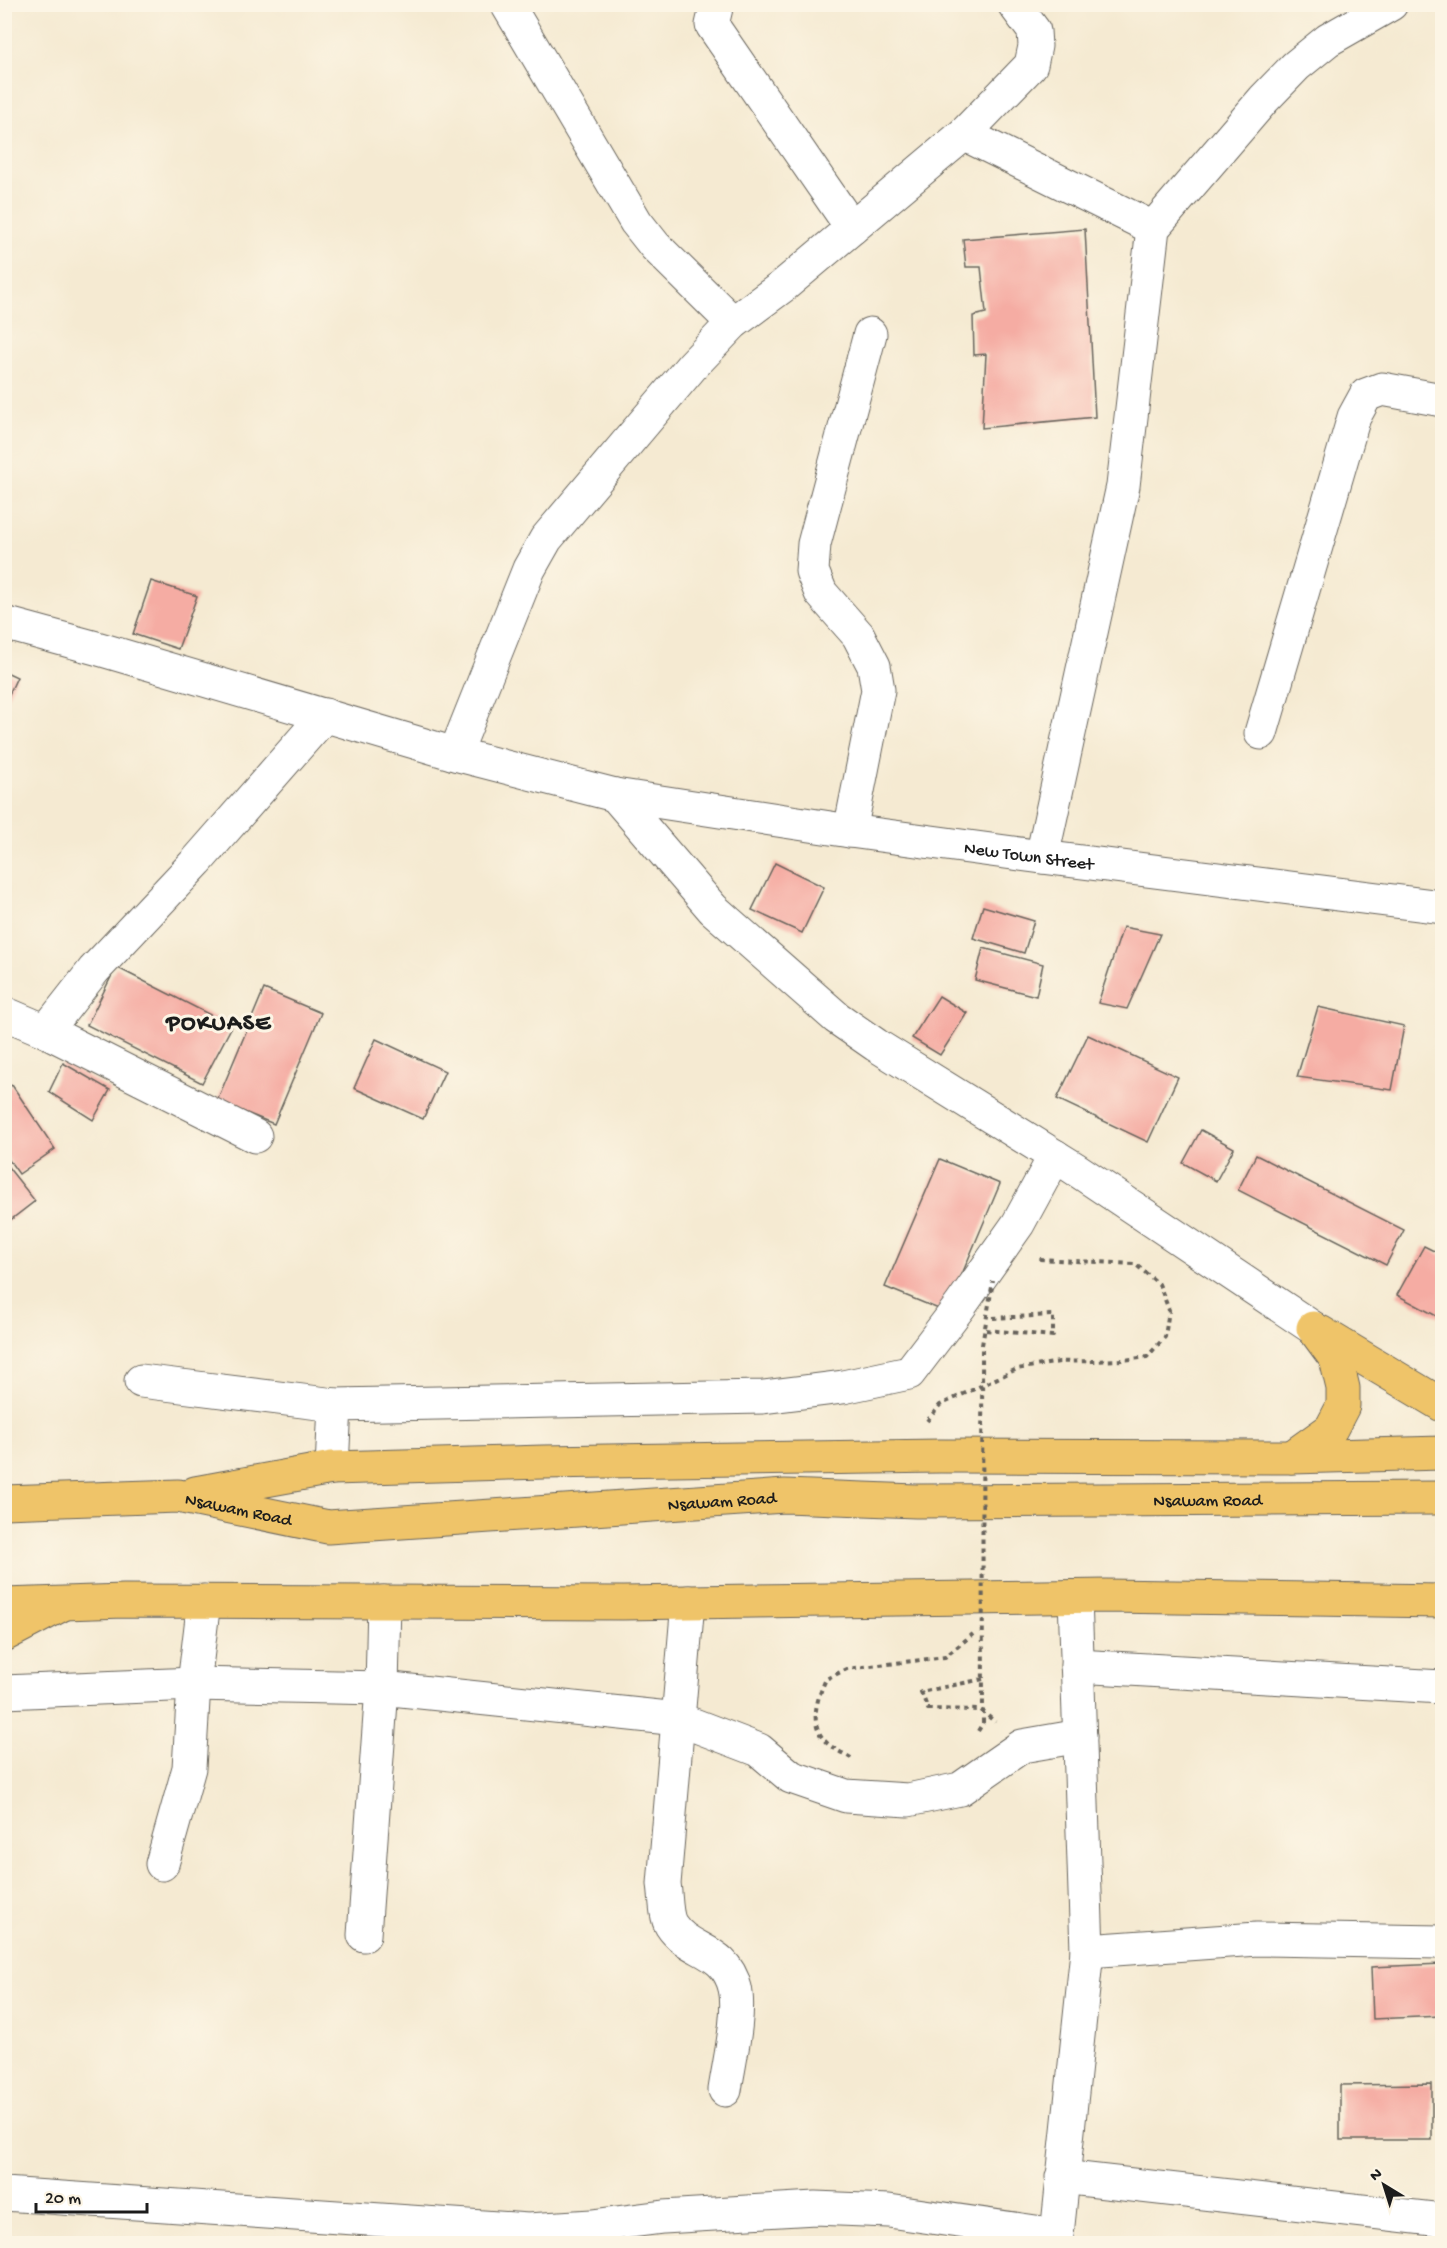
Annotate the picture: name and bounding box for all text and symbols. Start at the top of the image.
street label: New Town Street [962,839,1096,877]
district label: POKUASE [164,1010,272,1039]
street label: Nsawam Road [667,1489,778,1517]
street label: Nsawam Road [183,1490,295,1533]
street label: Nsawam Road [1153,1491,1263,1513]
north arrow [1354,2155,1414,2215]
text: N [1367,2165,1387,2187]
scale bar [36,2176,147,2214]
text: 20 m [45,2189,81,2210]

